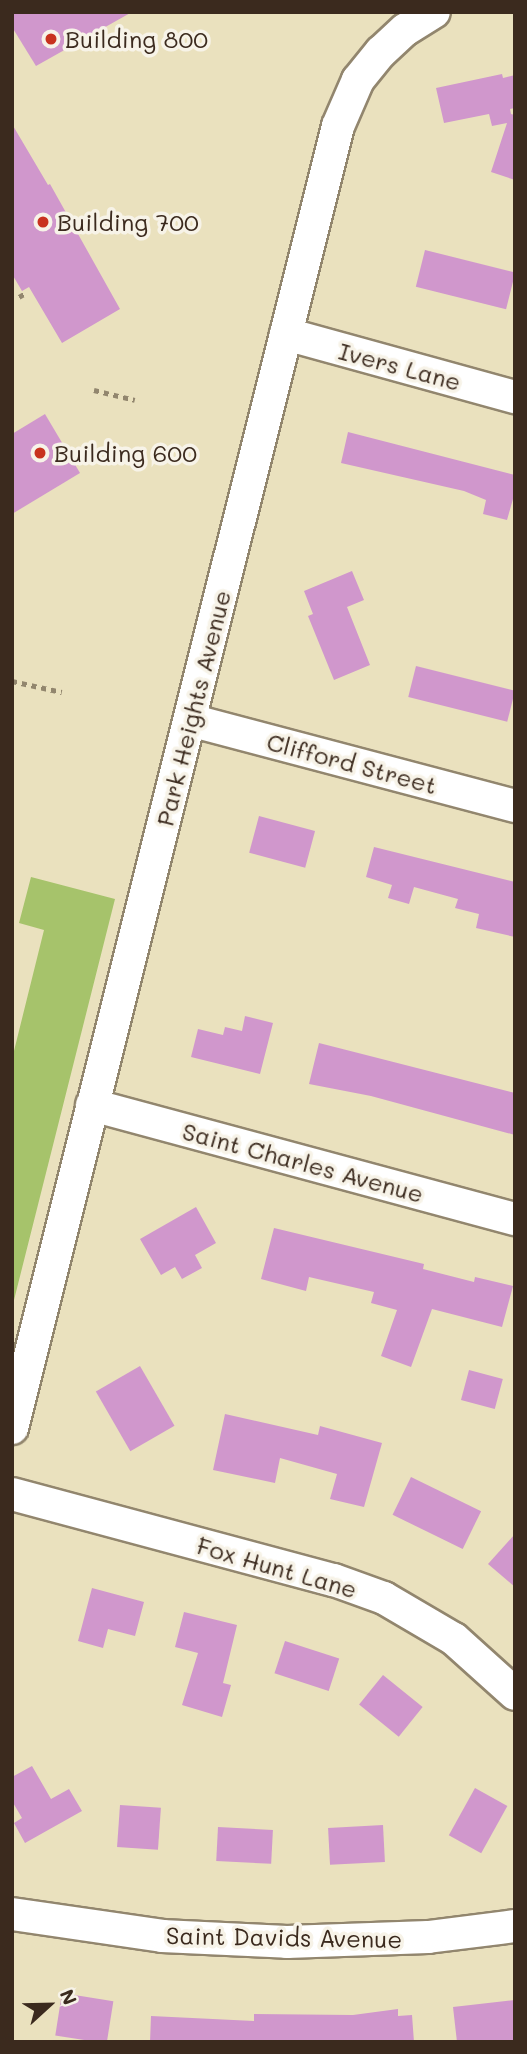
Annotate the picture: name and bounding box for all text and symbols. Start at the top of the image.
place label: Building 800 [65,25,208,53]
marker: Building 800 [43,31,59,47]
place label: Building 700 [57,208,199,236]
marker: Building 700 [35,214,51,230]
street label: Ivers Lane [336,336,464,396]
place label: Building 600 [54,439,197,467]
marker: Building 600 [32,445,48,461]
street label: Park Heights Avenue [150,587,236,829]
street label: Clifford Street [264,726,440,800]
street label: Saint Charles Avenue [179,1116,427,1208]
street label: Fox Hunt Lane [194,1530,360,1604]
street label: Saint Davids Avenue [166,1921,402,1953]
north arrow [14,1970,84,2040]
text: N [55,1986,83,2008]

